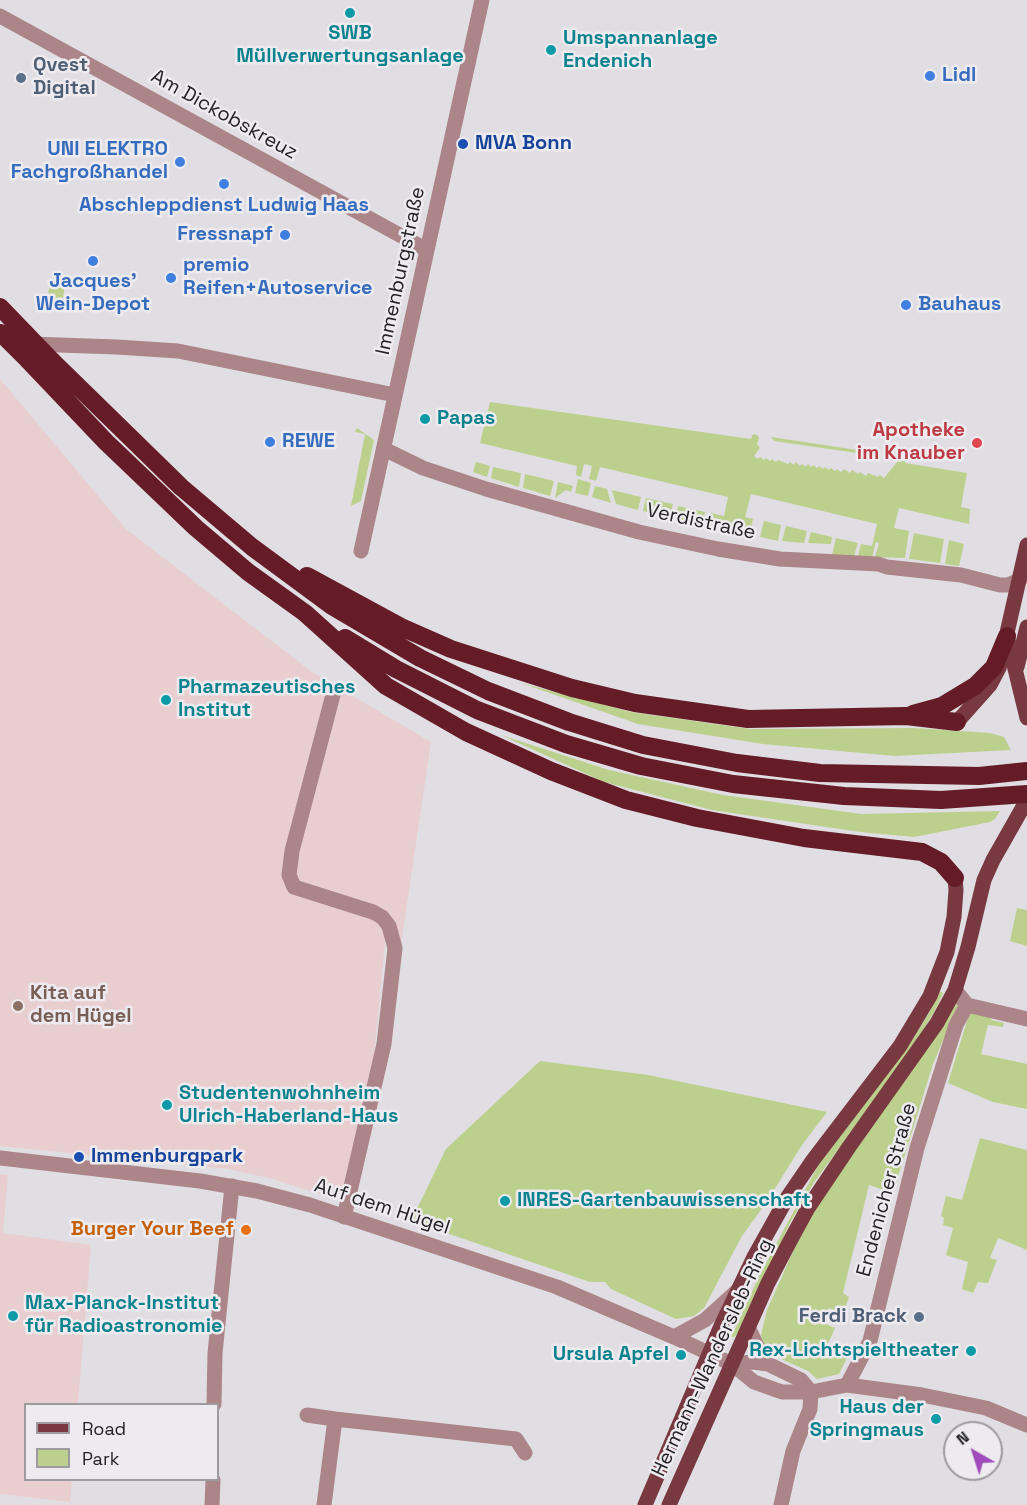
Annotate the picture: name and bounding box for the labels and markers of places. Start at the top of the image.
marker: SWB Müllverwertungsanlage [343,6,357,20]
place label: SWB Müllverwertungsanlage [236,22,464,69]
place label: Umspannanlage Endenich [563,27,718,74]
marker: Umspannanlage Endenich [544,43,558,57]
place label: Qvest Digital [33,54,96,101]
place label: Lidl [942,64,976,88]
marker: Lidl [923,69,937,83]
marker: Qvest Digital [14,71,28,85]
place label: MVA Bonn [475,132,572,156]
marker: MVA Bonn [456,137,470,151]
place label: UNI ELEKTRO Fachgroßhandel [11,138,168,185]
marker: UNI ELEKTRO Fachgroßhandel [173,155,187,169]
marker: Abschleppdienst Ludwig Haas [217,177,231,191]
place label: Abschleppdienst Ludwig Haas [79,194,369,218]
place label: Fressnapf [177,223,273,247]
marker: Fressnapf [278,228,292,242]
marker: Jacques' Wein-Depot [86,254,100,268]
place label: premio Reifen+Autoservice [183,254,373,301]
place label: Jacques' Wein-Depot [36,270,150,317]
marker: premio Reifen+Autoservice [164,271,178,285]
place label: Bauhaus [918,293,1001,317]
marker: Bauhaus [899,298,913,312]
place label: Papas [437,407,495,431]
marker: Papas [418,412,432,426]
place label: Apotheke im Knauber [857,419,965,466]
place label: REWE [282,430,335,454]
marker: REWE [263,435,277,449]
marker: Apotheke im Knauber [970,436,984,450]
place label: Pharmazeutisches Institut [178,676,356,723]
marker: Pharmazeutisches Institut [159,693,173,707]
place label: Kita auf dem Hügel [30,982,132,1029]
marker: Kita auf dem Hügel [11,999,25,1013]
place label: Studentenwohnheim Ulrich-Haberland-Haus [179,1082,398,1129]
marker: Studentenwohnheim Ulrich-Haberland-Haus [160,1098,174,1112]
place label: Immenburgpark [91,1145,243,1169]
marker: Immenburgpark [72,1150,86,1164]
place label: INRES-Gartenbauwissenschaft [517,1189,811,1213]
marker: INRES-Gartenbauwissenschaft [498,1194,512,1208]
place label: Burger Your Beef [71,1218,234,1242]
marker: Burger Your Beef [239,1223,253,1237]
place label: Max-Planck-Institut für Radioastronomie [25,1292,223,1339]
place label: Ferdi Brack [799,1305,907,1329]
marker: Max-Planck-Institut für Radioastronomie [6,1309,20,1323]
marker: Ferdi Brack [912,1310,926,1324]
place label: Rex-Lichtspieltheater [749,1339,959,1363]
place label: Ursula Apfel [553,1343,669,1367]
marker: Rex-Lichtspieltheater [964,1344,978,1358]
marker: Ursula Apfel [674,1348,688,1362]
place label: Haus der Springmaus [810,1396,924,1443]
marker: Haus der Springmaus [929,1412,943,1426]

